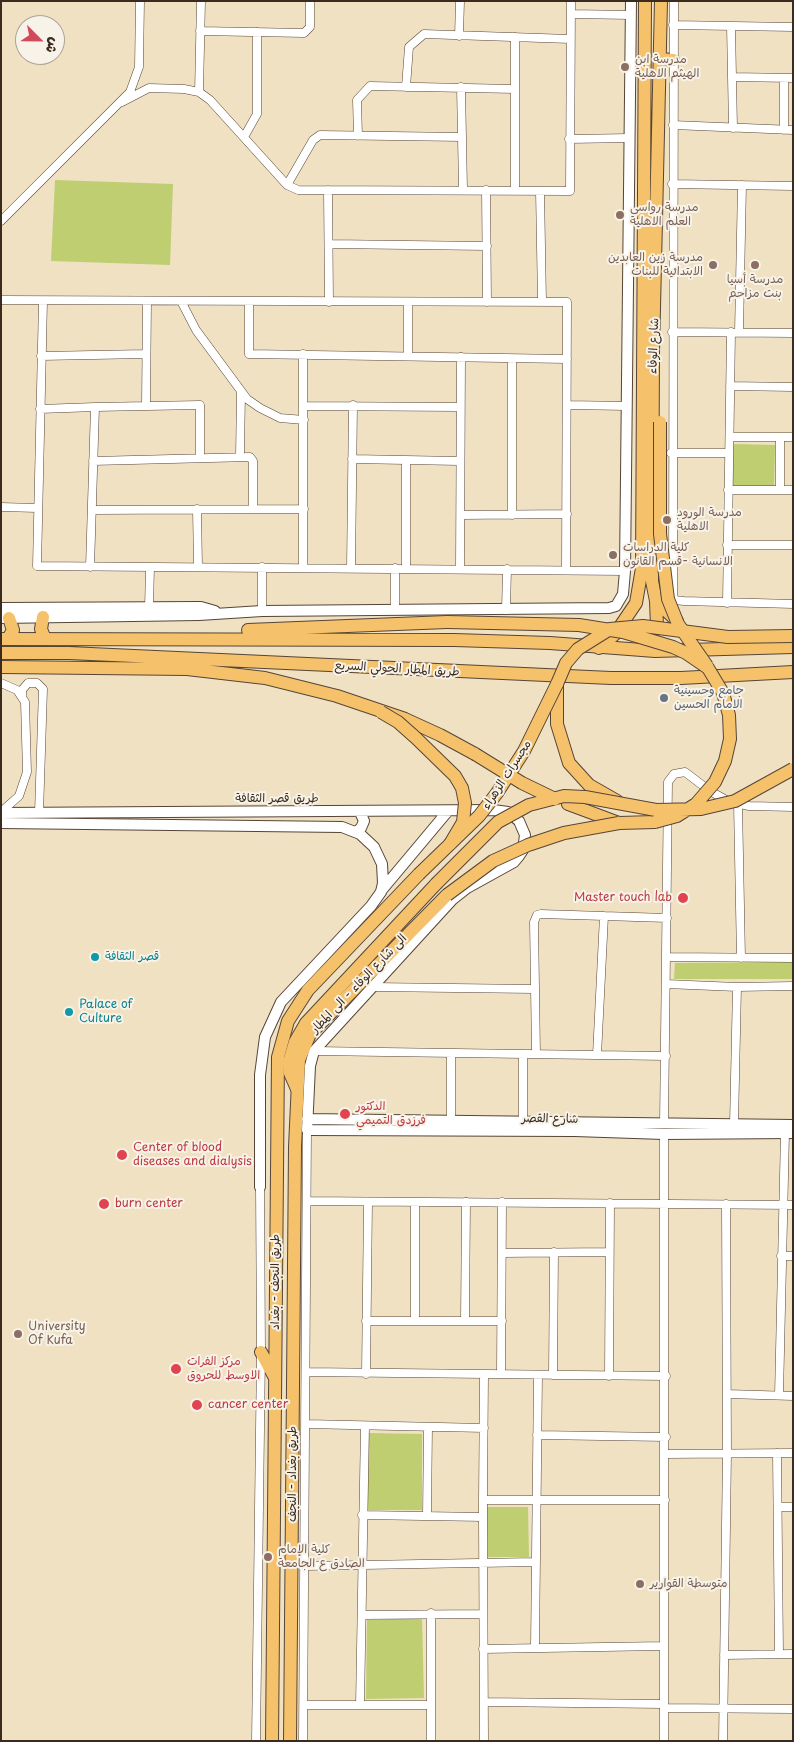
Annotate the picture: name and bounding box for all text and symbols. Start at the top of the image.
north arrow [15,15,65,65]
text: ش [41,34,66,57]
place label: مدرسة ابن الهيثم الاهلية [635,53,699,81]
marker: مدرسة ابن الهيثم الاهلية [619,61,631,73]
place label: مدرسة رواسي العلم الاهلية [630,201,698,229]
marker: مدرسة رواسي العلم الاهلية [614,209,626,221]
place label: مدرسة زين العابدين الابتدائية للبنات [608,251,703,279]
marker: مدرسة زين العابدين الابتدائية للبنات [707,259,719,271]
marker: مدرسة أسيا بنت مزاحم [749,259,761,271]
place label: مدرسة أسيا بنت مزاحم [727,273,783,301]
street label: شارع الوفاء [646,318,662,374]
place label: مدرسة الورود الاهلية [677,506,742,534]
marker: مدرسة الورود الاهلية [661,514,673,526]
place label: كلية الدراسات الانسانية -قسم القانون [623,541,733,569]
marker: كلية الدراسات الانسانية -قسم القانون [607,549,619,561]
street label: طريق المطار الحولي السريع [334,659,460,679]
place label: جامع وحسينية الامام الحسين [674,684,744,712]
marker: جامع وحسينية الامام الحسين [658,692,670,704]
street label: مجسرات الزهراء [479,738,535,812]
street label: طريق قصر الثقافة [235,792,319,806]
place label: Master touch lab [574,891,672,905]
marker: Master touch lab [676,891,690,905]
street label: الى شارع الوفاء - الى المطار [308,932,410,1036]
place label: قصر الثقافة [105,950,159,964]
marker: قصر الثقافة [89,951,101,963]
place label: Palace of Culture [79,998,132,1026]
marker: Palace of Culture [63,1006,75,1018]
place label: الدكتور فرزدق التميمي [356,1100,426,1128]
marker: الدكتور فرزدق التميمي [338,1107,352,1121]
street label: شارع القصر [522,1111,578,1127]
place label: Center of blood diseases and dialysis [133,1141,252,1169]
marker: Center of blood diseases and dialysis [115,1148,129,1162]
marker: burn center [97,1197,111,1211]
place label: burn center [115,1197,183,1211]
street label: طريق النجف - بغداد [269,1234,283,1330]
place label: University Of Kufa [28,1320,86,1348]
marker: University Of Kufa [12,1328,24,1340]
place label: مركز الفرات الاوسط للحروق [187,1355,260,1383]
marker: مركز الفرات الاوسط للحروق [169,1362,183,1376]
marker: cancer center [190,1398,204,1412]
place label: cancer center [208,1398,288,1412]
street label: طريق بغداد - النجف [286,1426,300,1522]
place label: كلية الإمام الصادق ع الجامعة [278,1543,365,1571]
marker: كلية الإمام الصادق ع الجامعة [262,1551,274,1563]
place label: متوسطة القوارير [650,1577,727,1591]
marker: متوسطة القوارير [634,1578,646,1590]

